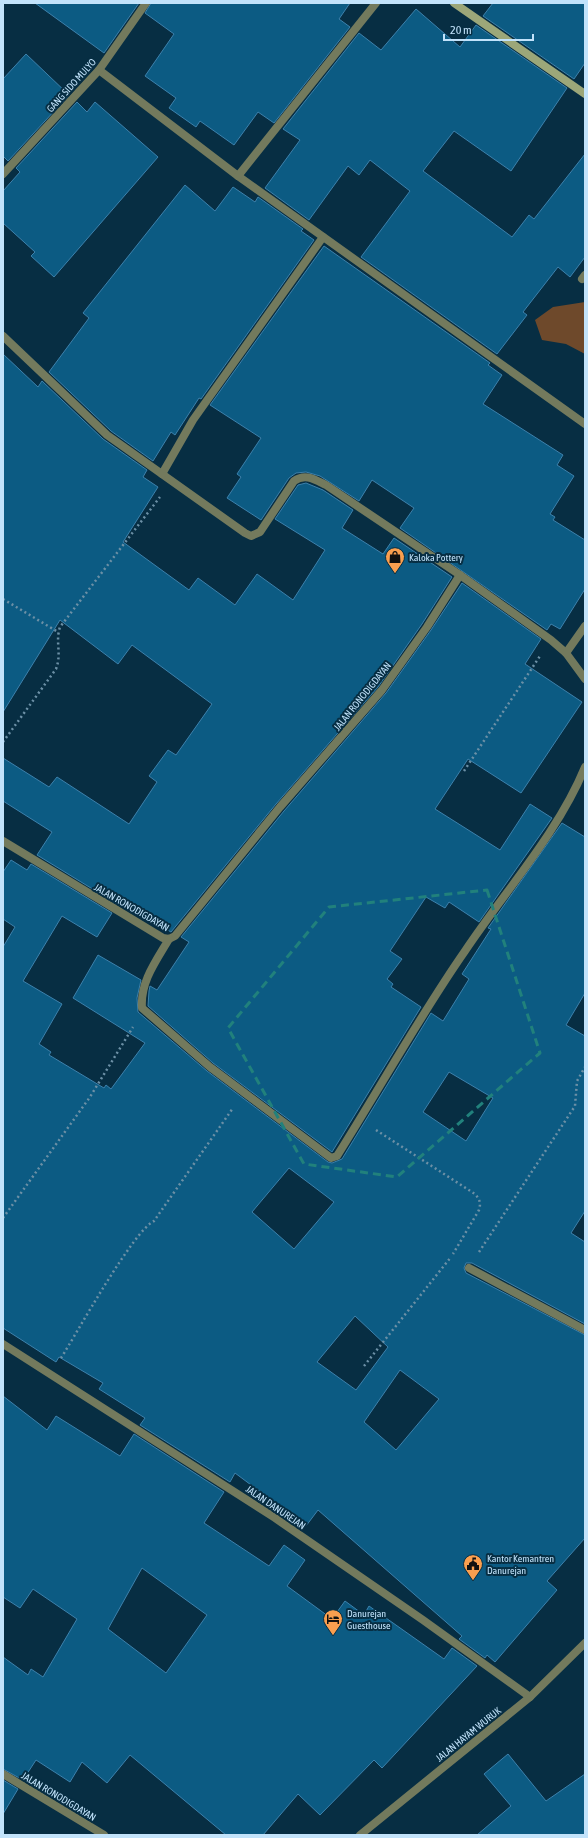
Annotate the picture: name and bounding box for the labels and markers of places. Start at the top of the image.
shop icon: Kaloka Pottery [384,546,406,574]
place label: Kaloka Pottery [409,552,463,563]
public building icon: Kantor Kemantren Danurejan [462,1553,484,1581]
place label: Kantor Kemantren Danurejan [487,1553,554,1576]
hotel icon: Danurejan Guesthouse [322,1608,344,1636]
place label: Danurejan Guesthouse [347,1608,391,1631]

